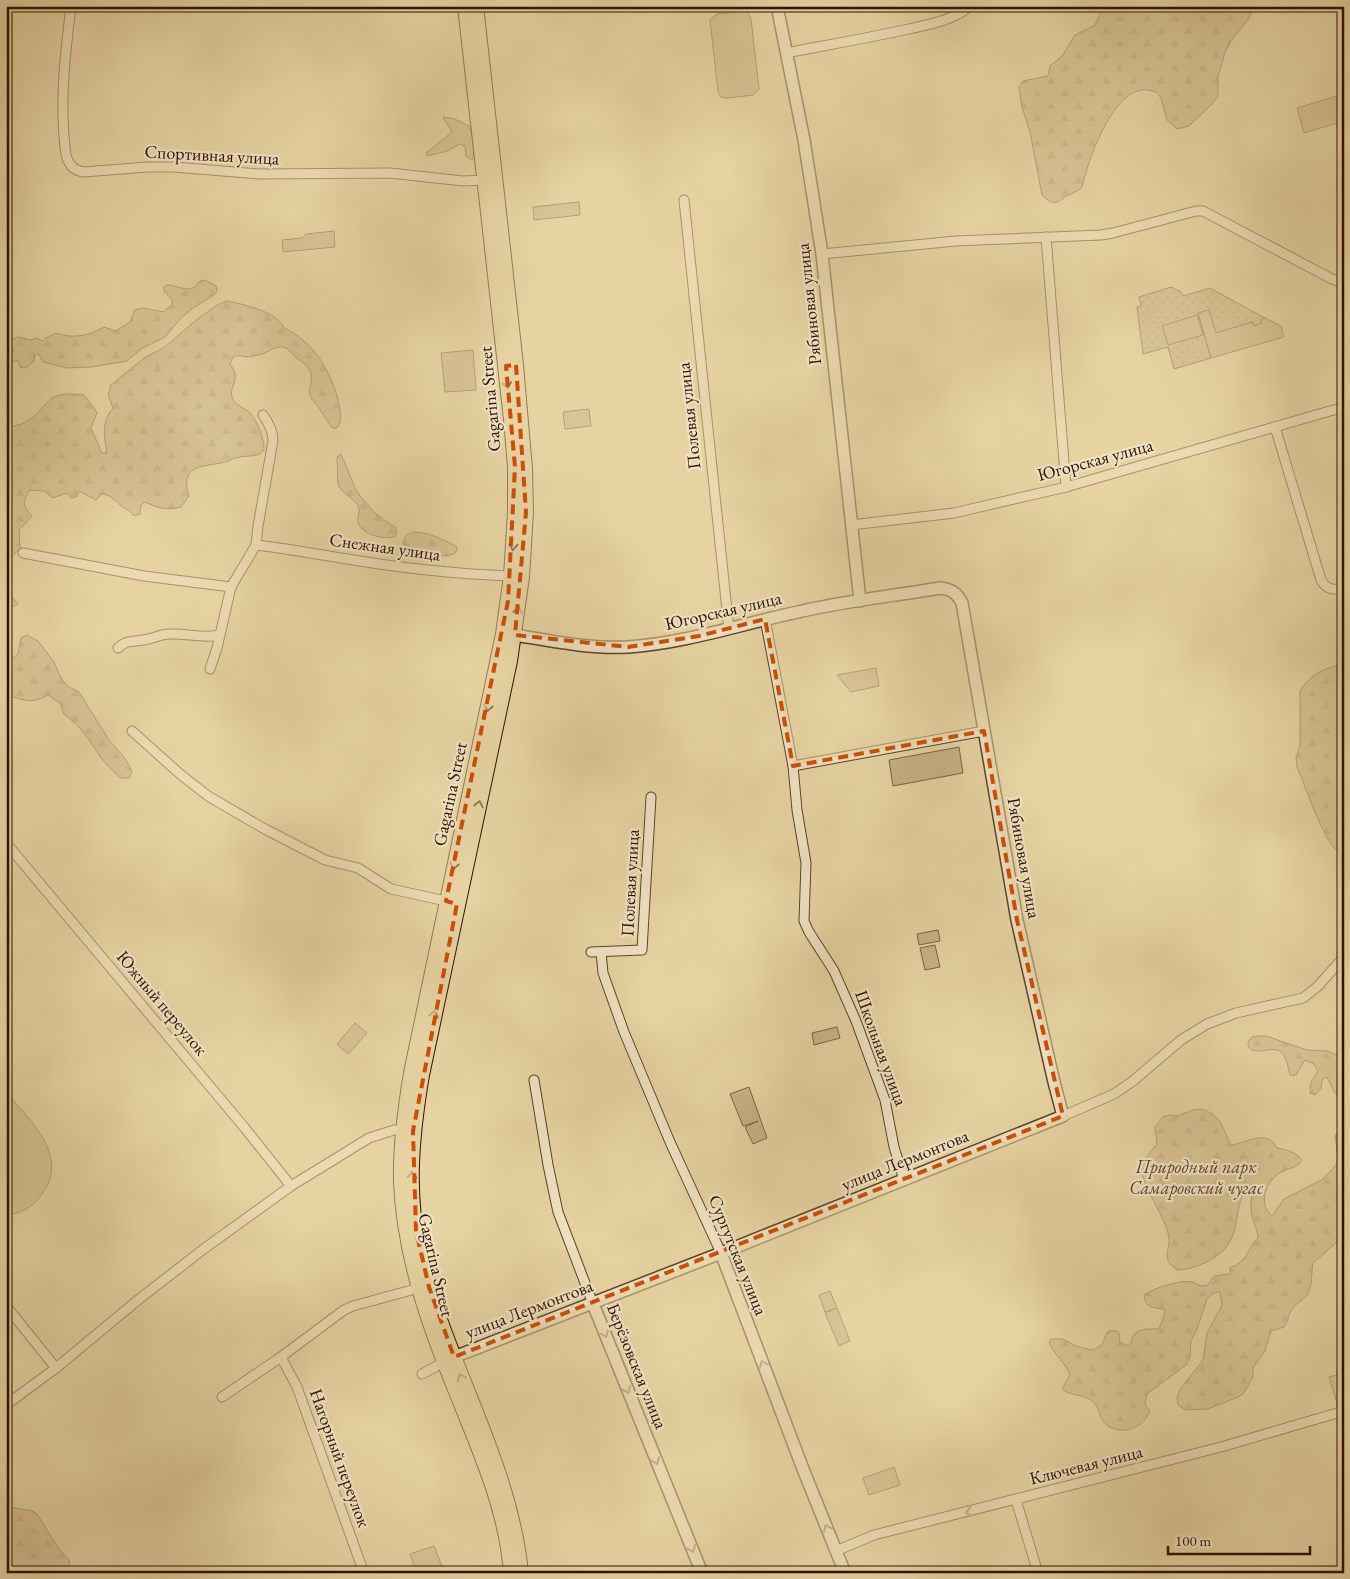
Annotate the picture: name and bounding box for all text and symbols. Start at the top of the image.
street label: Спортивная улица [144,139,281,170]
street label: Рябиновая улица [791,241,826,366]
street label: Gagarina Street [473,345,506,453]
street label: Полевая улица [671,361,706,471]
one-way arrow [502,381,513,389]
street label: Югорская улица [1034,433,1156,486]
street label: Снежная улица [328,527,443,566]
one-way arrow [508,544,519,552]
street label: Югорская улица [662,586,784,635]
one-way arrow [513,606,523,615]
one-way arrow [483,703,494,712]
street label: Gagarina Street [427,740,472,848]
street label: Рябиновая улица [1003,796,1047,921]
one-way arrow [473,799,484,808]
street label: Полевая улица [615,828,644,937]
one-way arrow [449,862,459,871]
street label: Южный переулок [112,945,213,1060]
street label: Школьная улица [850,987,913,1109]
one-way arrow [428,1009,439,1018]
street label: улица Лермонтова [838,1123,973,1196]
park label: Природный парк Самаровский чугас [1129,1155,1263,1200]
one-way arrow [407,1170,417,1178]
street label: Сургутская улица [704,1191,773,1319]
street label: Gagarina Street [413,1211,460,1319]
street label: улица Лермонтова [462,1273,597,1344]
street label: Берёзовская улица [602,1300,673,1433]
one-way arrow [599,1329,609,1338]
one-way arrow [759,1360,769,1369]
one-way arrow [457,1373,467,1381]
street label: Нагорный переулок [305,1385,376,1531]
one-way arrow [621,1385,632,1394]
street label: Ключевая улица [1027,1439,1146,1490]
one-way arrow [650,1456,660,1465]
one-way arrow [965,1507,973,1517]
one-way arrow [822,1524,833,1533]
scale bar [1168,1524,1310,1556]
text: 100 m [1175,1531,1212,1550]
one-way arrow [686,1544,696,1553]

